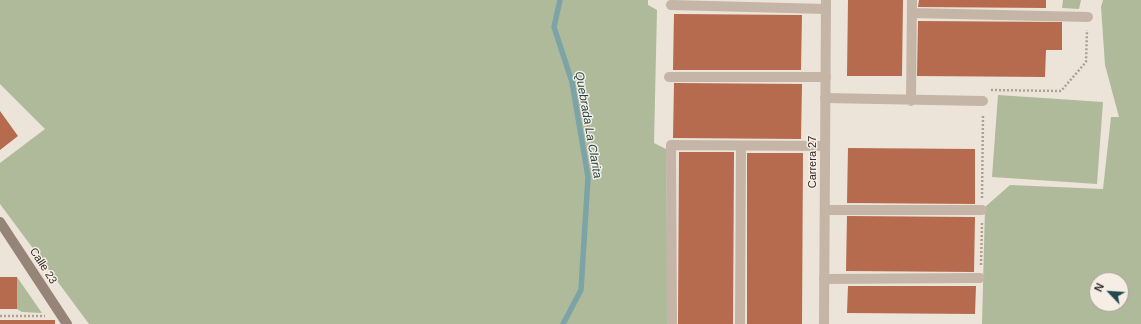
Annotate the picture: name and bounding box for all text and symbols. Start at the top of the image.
water label: Quebrada La Clarita [572,71,604,179]
street label: Carrera 27 [806,136,820,188]
street label: Calle 23 [26,245,60,287]
north arrow [1089,272,1129,312]
text: N [1092,281,1106,293]

